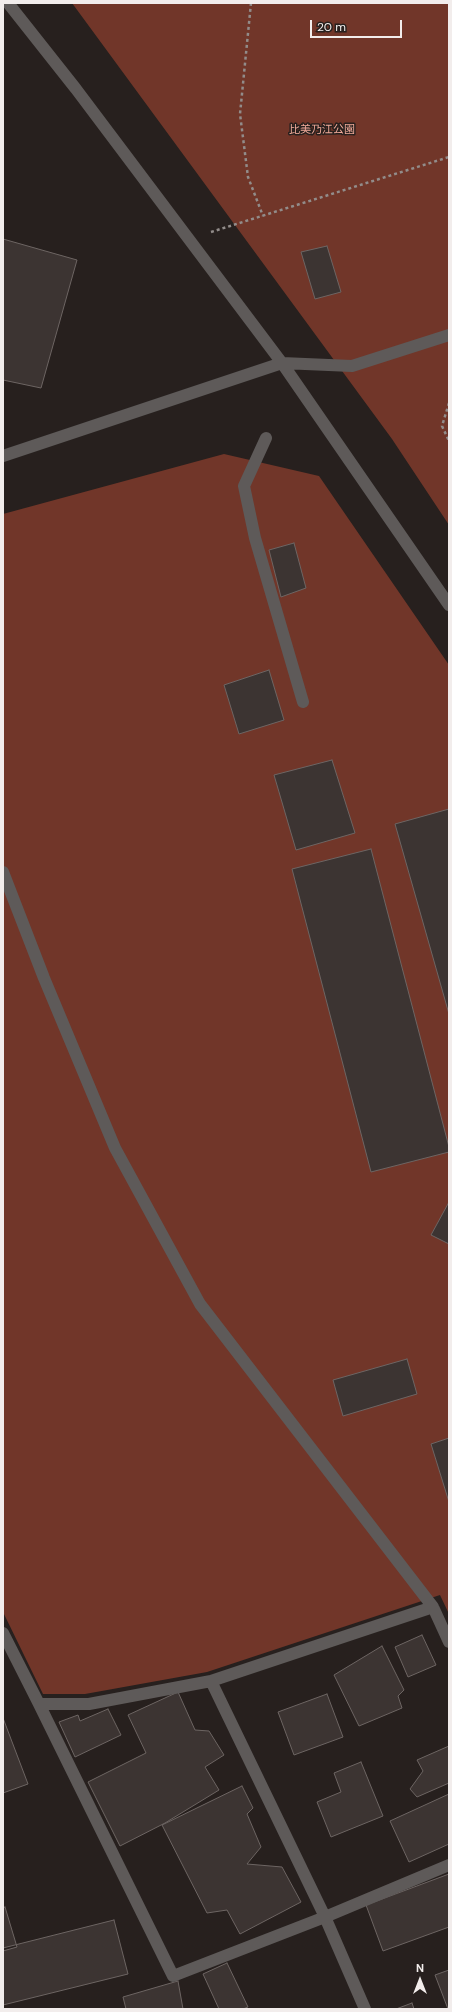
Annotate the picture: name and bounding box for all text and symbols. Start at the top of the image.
scale bar [312,12,404,38]
text: 20 m [317,19,346,35]
park label: 比美乃江公園 [289,123,355,137]
north arrow [400,1960,440,2000]
text: N [416,1961,424,1975]

